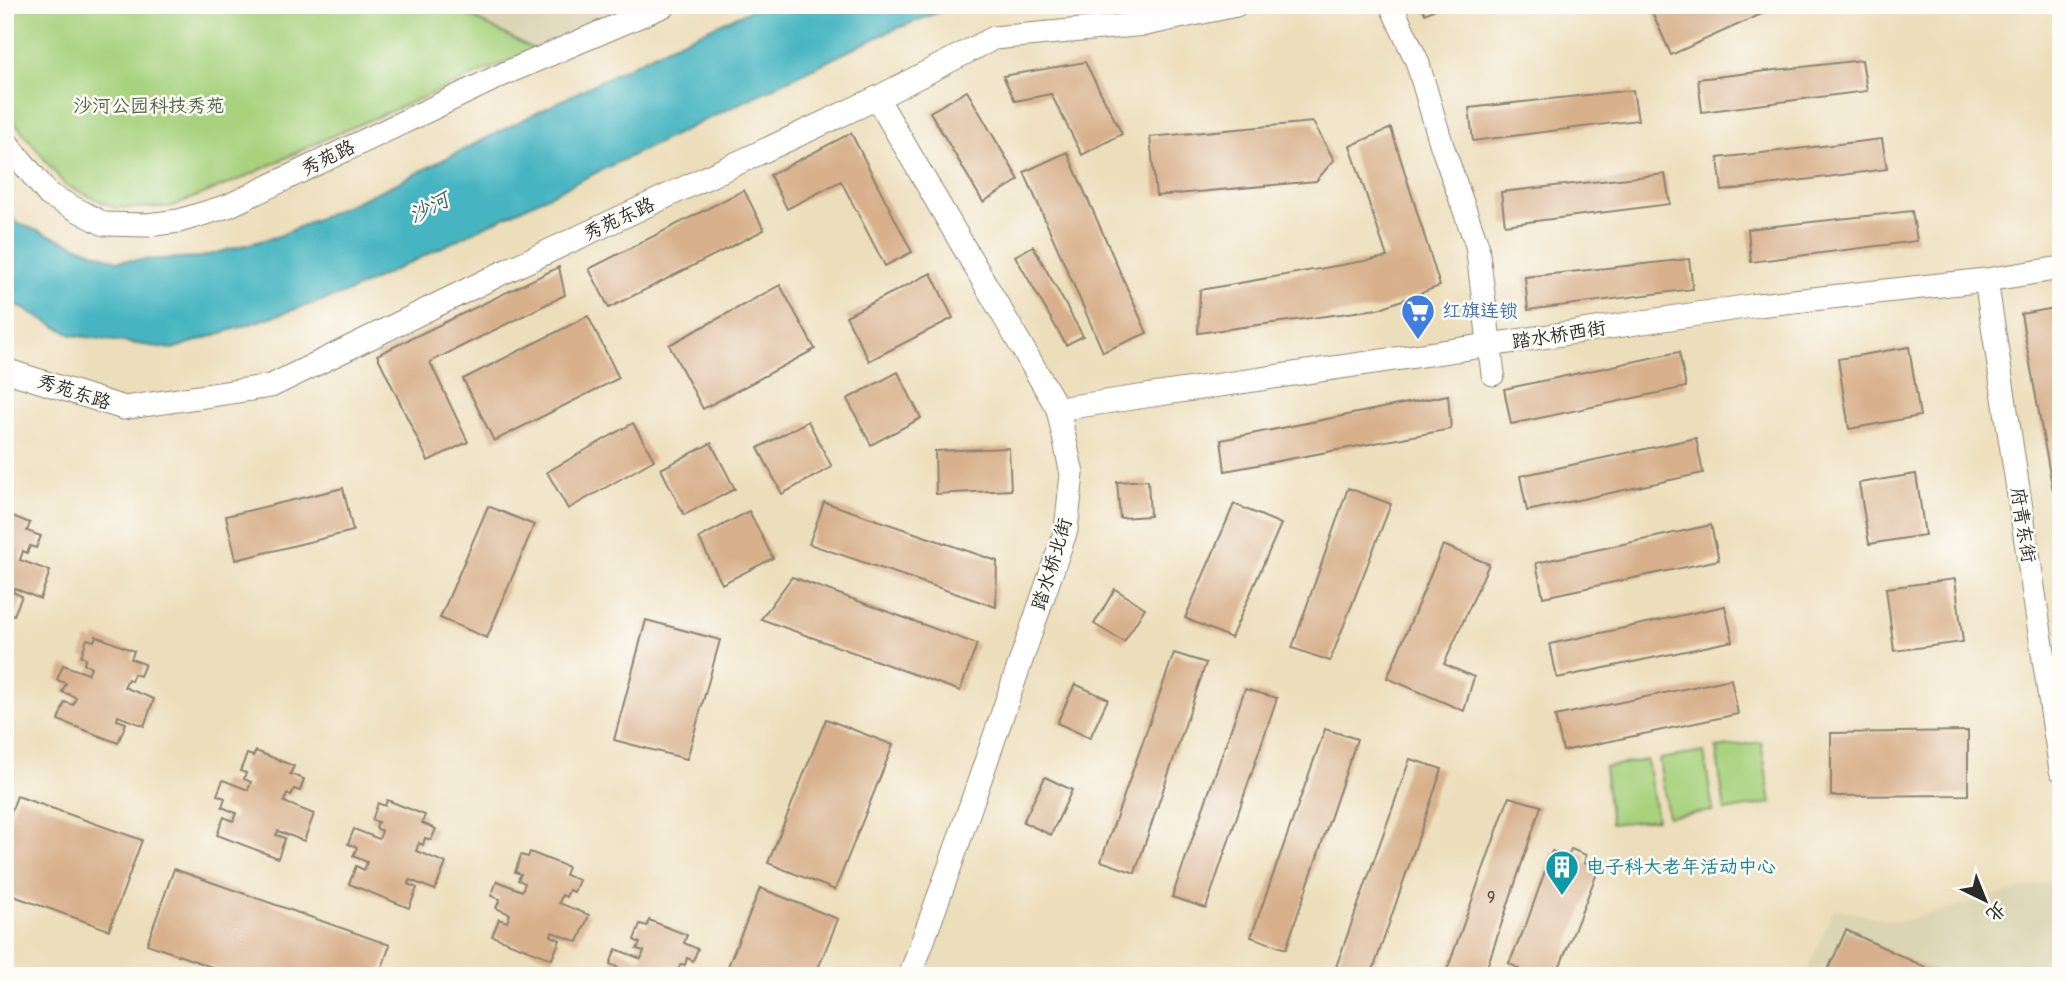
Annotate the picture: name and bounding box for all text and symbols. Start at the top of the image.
park label: 沙河公园科技秀苑 [73,94,225,118]
street label: 秀苑路 [297,135,359,181]
water label: 沙河 [404,185,457,230]
street label: 秀苑东路 [579,192,659,246]
supermarket icon: 红旗连锁 [1399,292,1437,341]
place label: 红旗连锁 [1442,299,1518,323]
street label: 踏水桥西街 [1510,316,1608,354]
street label: 秀苑东路 [34,369,114,415]
street label: 府青东街 [2005,486,2041,564]
street label: 踏水桥北街 [1027,515,1077,613]
building icon: 电子科大老年活动中心 [1543,848,1581,897]
place label: 电子科大老年活动中心 [1586,855,1776,879]
north arrow [1951,866,2021,936]
house number: 9 [1487,888,1495,908]
text: 北 [1981,896,2011,927]

